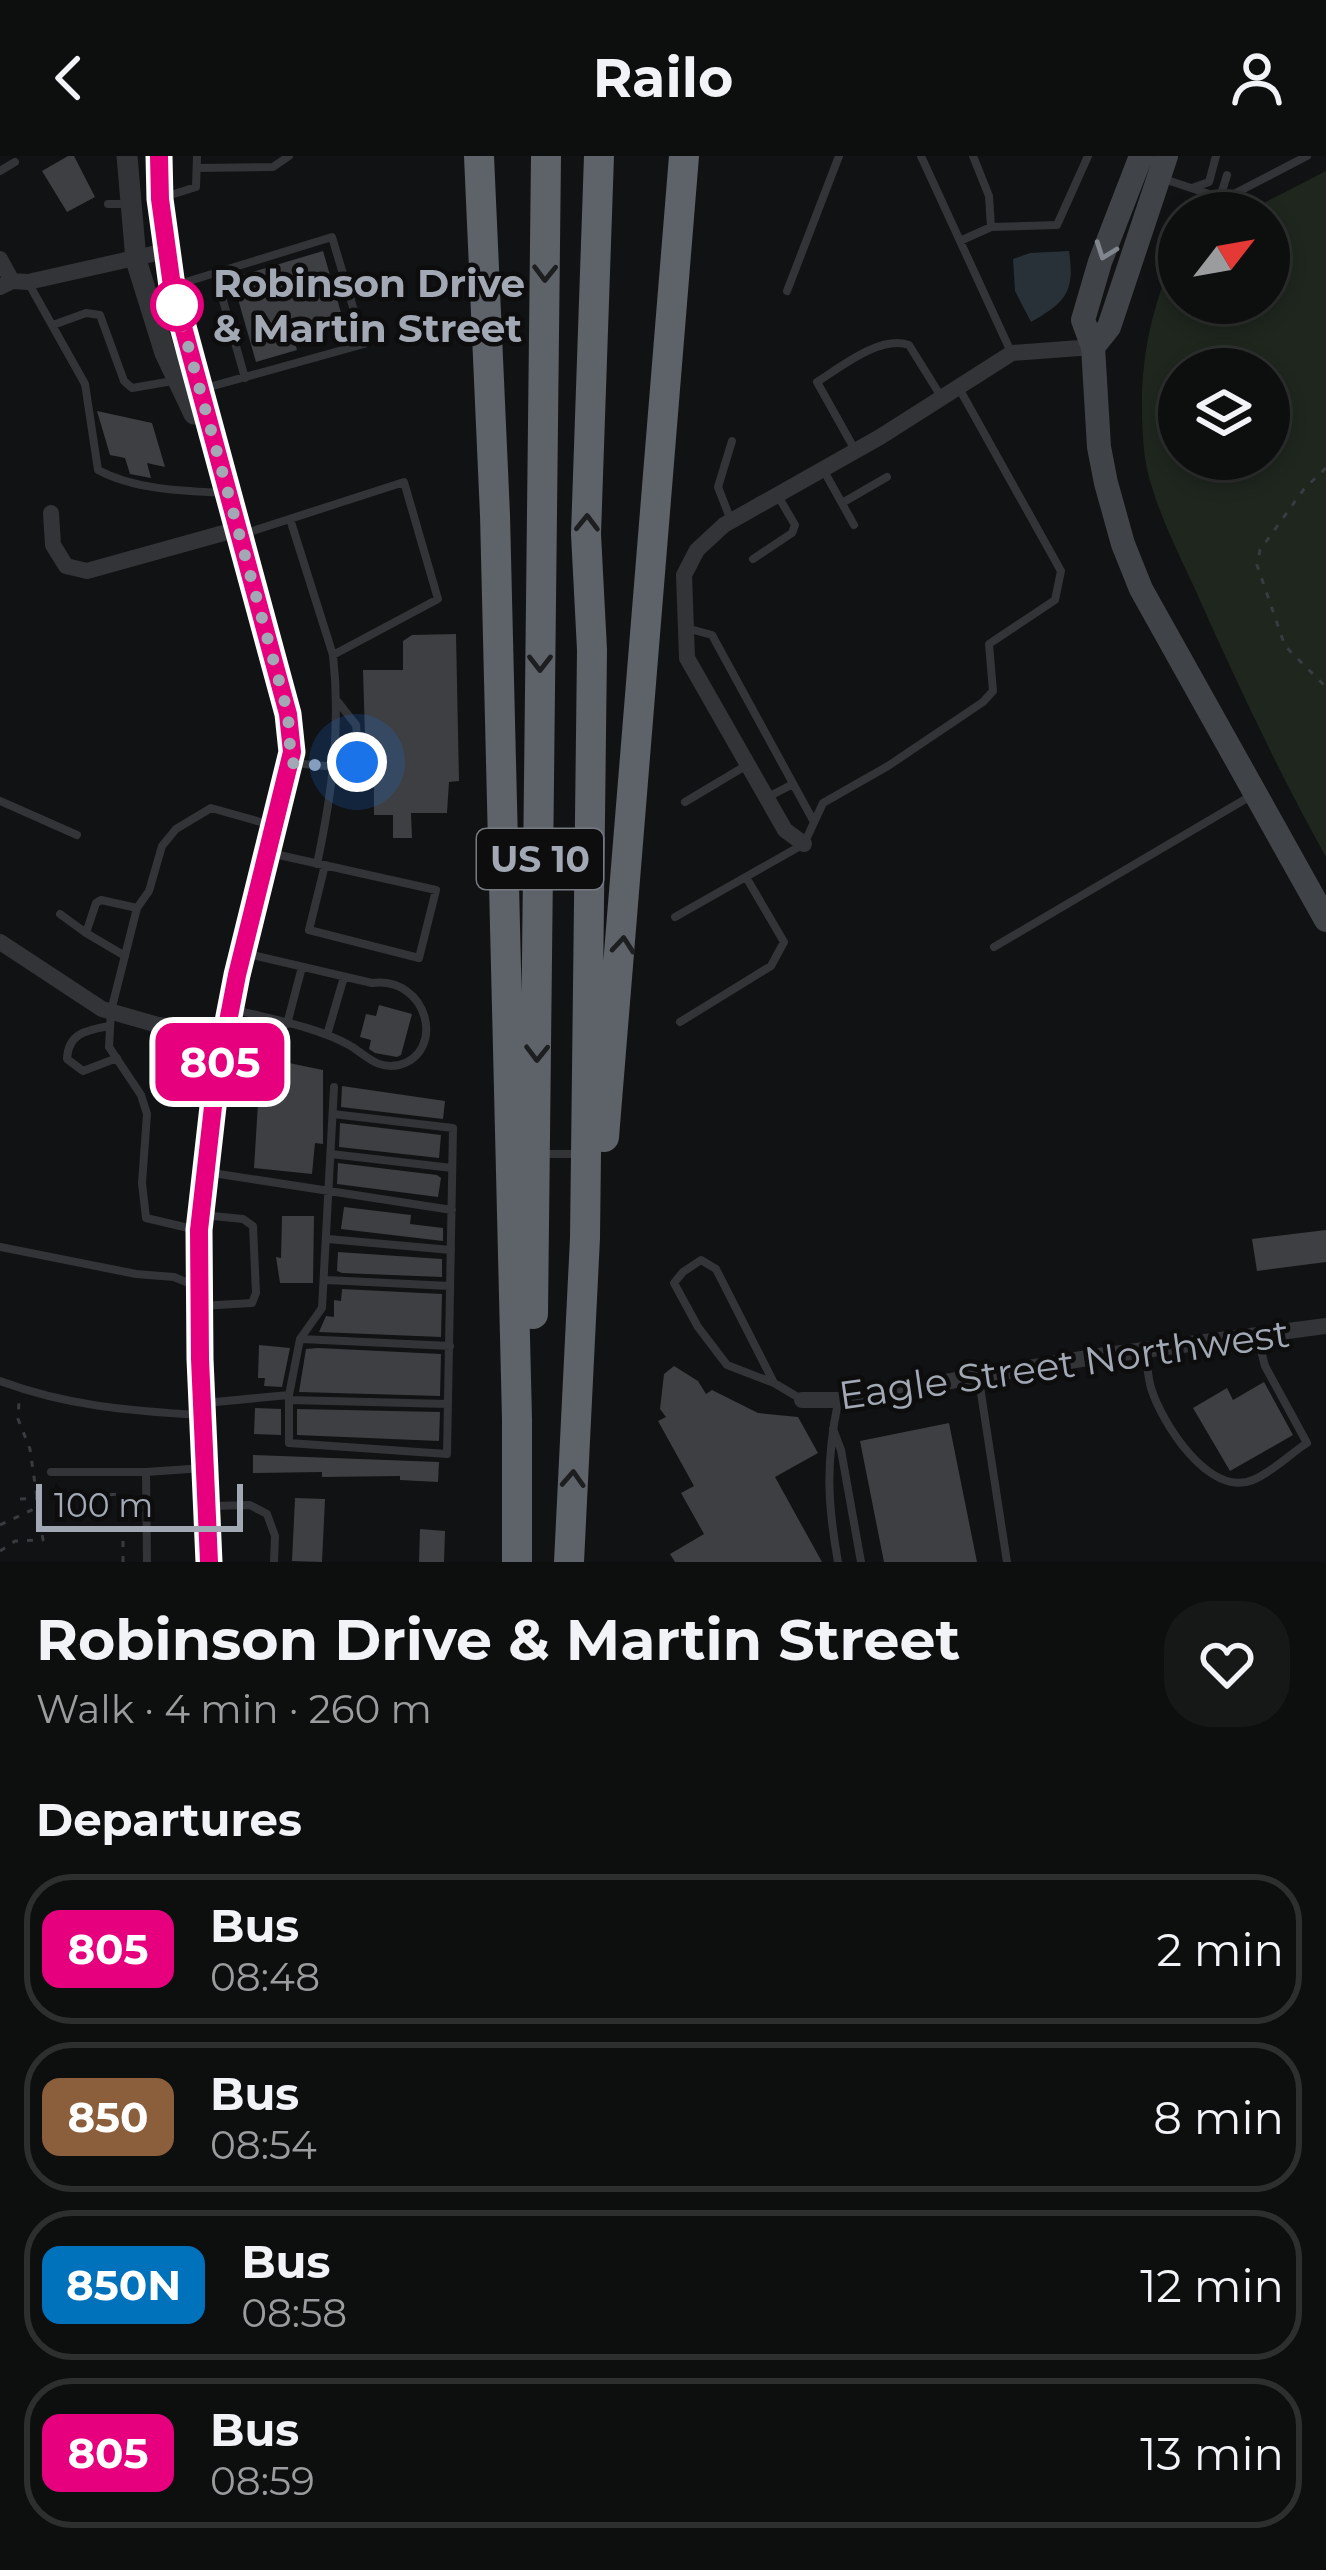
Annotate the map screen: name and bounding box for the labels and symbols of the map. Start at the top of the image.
north arrow [1158,192,1290,324]
one-way arrow [1094,240,1119,261]
place label: Robinson Drive & Martin Street [213,259,525,352]
one-way arrow [532,264,558,283]
marker: Robinson Drive & Martin Street [152,280,202,330]
one-way arrow [574,513,600,531]
one-way arrow [527,655,553,673]
your location [327,732,387,792]
road number: US 10 [477,829,603,889]
one-way arrow [609,935,635,954]
line badge: 805 [151,1023,289,1101]
one-way arrow [525,1044,551,1063]
street label: Eagle Street Northwest [836,1309,1292,1419]
one-way arrow [560,1469,586,1488]
scale bar [36,1478,243,1531]

